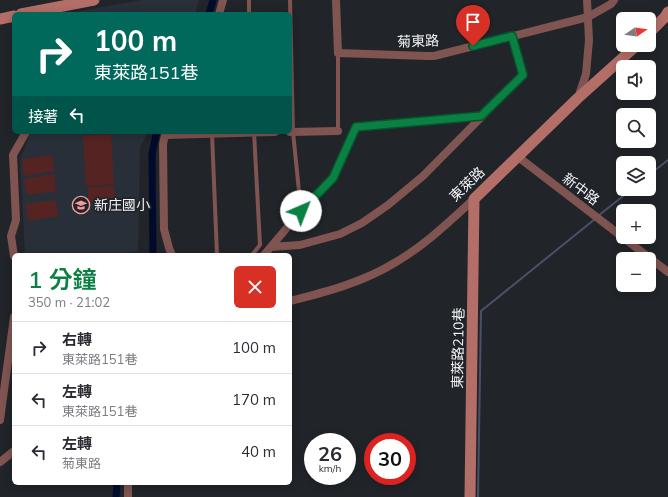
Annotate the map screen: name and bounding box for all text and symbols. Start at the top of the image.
pin [456,5,490,46]
icon: arrive [462,11,484,33]
north arrow [616,12,656,52]
map controls [616,12,656,292]
text: 100 m [94,23,177,58]
icon: right [28,28,80,80]
street label: 菊東路 [397,31,439,51]
button: sound [616,60,656,100]
text: 東萊路151巷 [94,61,198,84]
icon: left [66,104,88,126]
text: 接著 [28,107,58,126]
button: search [616,108,656,148]
button: layers [616,156,656,196]
street label: 東萊路 [446,163,488,205]
street label: 新中路 [559,169,603,209]
position arrow [280,190,322,232]
school or university icon: 新庄國小 [71,195,91,215]
place label: 新庄國小 [94,196,150,214]
button: + [616,204,656,244]
button: − [616,252,656,292]
text: 1 分鐘 [28,264,97,294]
button: close [234,266,276,308]
text: 350 m · 21:02 [28,294,110,310]
street label: 東萊路210巷 [448,307,468,389]
text: 右轉 [62,330,92,349]
icon: right [28,337,50,359]
text: 100 m [232,338,276,357]
text: 東萊路151巷 [62,351,137,367]
text: 左轉 [62,382,92,401]
icon: left [28,389,50,411]
text: 170 m [232,390,276,409]
text: 東萊路151巷 [62,403,137,419]
speed limit sign: 30 [364,433,416,485]
text: 左轉 [62,434,92,453]
icon: left [28,441,50,463]
text: 26 [318,441,342,466]
text: 40 m [241,442,276,461]
text: 菊東路 [62,455,101,471]
text: km/h [319,462,341,475]

